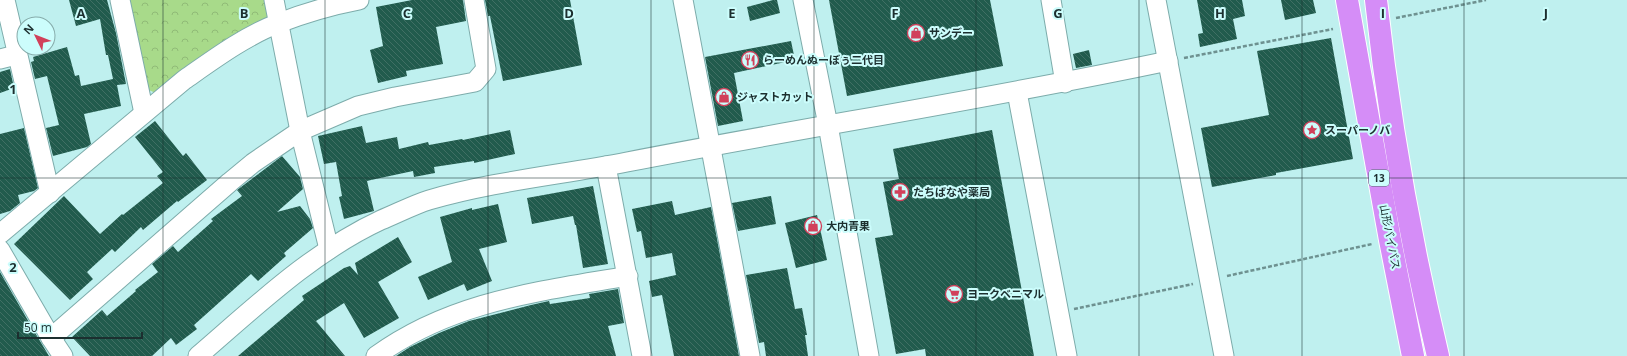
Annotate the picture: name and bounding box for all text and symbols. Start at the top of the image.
text: A [77,4,86,22]
text: B [240,4,249,22]
text: C [403,4,411,22]
text: D [564,4,574,22]
text: E [728,4,736,22]
text: F [891,4,899,22]
text: G [1053,4,1063,22]
text: H [1215,4,1225,22]
text: I [1381,4,1385,22]
text: J [1543,4,1548,22]
north arrow [16,16,56,56]
text: N [20,20,37,37]
shop icon: サンデー [906,23,926,43]
place label: サンデー [929,25,973,40]
restaurant icon: らーめんぬーぼぅ二代目 [740,50,760,70]
place label: らーめんぬーぼぅ二代目 [763,52,884,67]
text: 1 [9,80,17,98]
shop icon: ジャストカット [714,87,734,107]
place label: ジャストカット [737,89,813,104]
place icon: スーパーノバ [1302,120,1322,140]
place label: スーパーノバ [1325,122,1390,137]
road number: 13 [1369,170,1389,186]
pharmacy icon: たちばなや薬局 [890,182,910,202]
place label: たちばなや薬局 [913,184,990,199]
street label: 山形バイパス [1377,203,1404,271]
shop icon: 大内青果 [803,216,823,236]
place label: 大内青果 [826,218,870,233]
text: 2 [9,258,17,276]
supermarket icon: ヨークベニマル [944,284,964,304]
place label: ヨークベニマル [967,286,1044,301]
scale bar [18,314,142,340]
text: 50 m [24,319,52,336]

